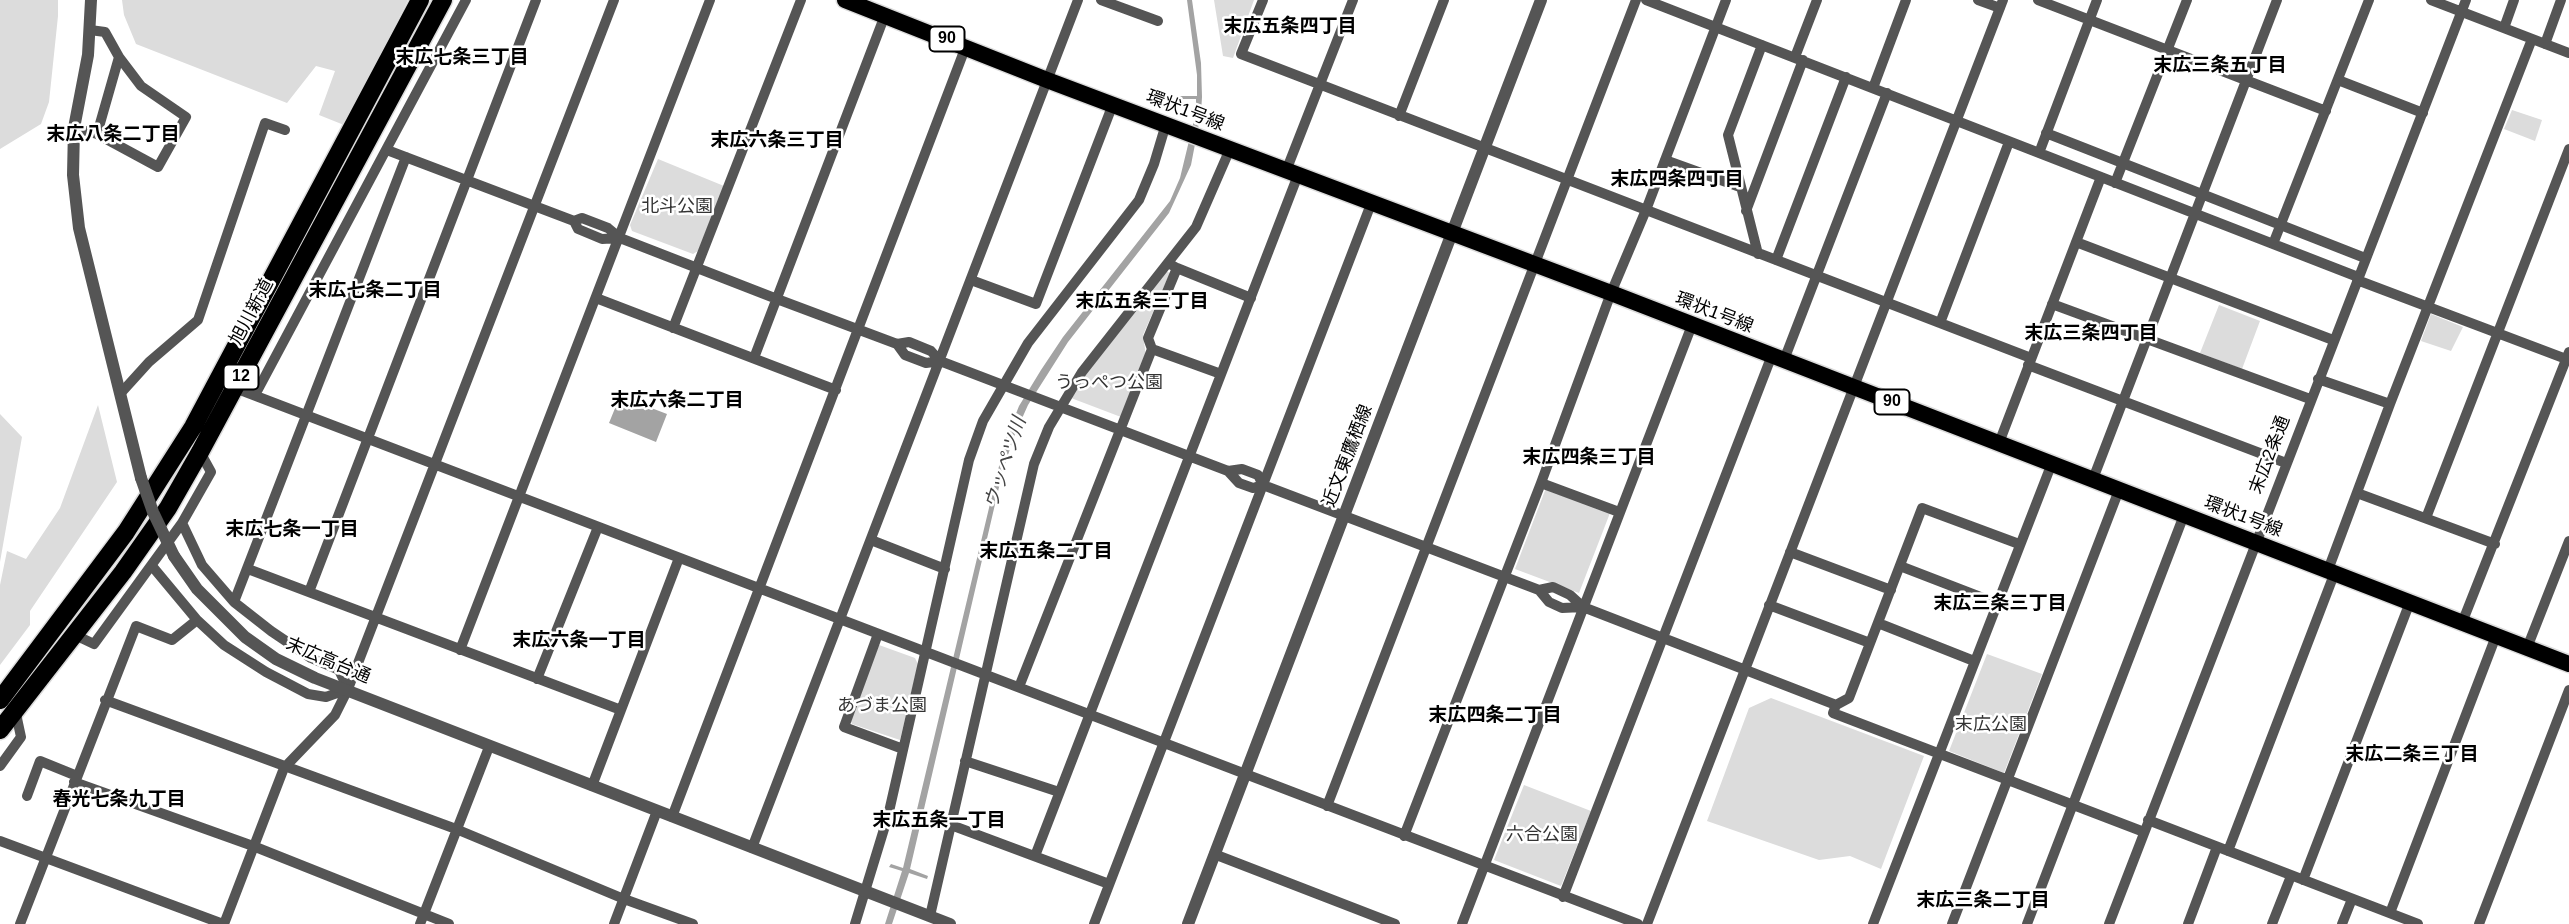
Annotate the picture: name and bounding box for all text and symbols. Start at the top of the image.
district label: 末広五条四丁目 [1224,16,1356,38]
road number: 90 [930,26,964,52]
district label: 末広七条三丁目 [396,47,528,69]
district label: 末広三条五丁目 [2154,55,2286,77]
street label: 環状1号線 [1143,86,1227,136]
district label: 末広八条二丁目 [47,124,179,146]
district label: 末広六条三丁目 [711,130,843,152]
district label: 末広四条四丁目 [1611,169,1743,191]
park label: 北斗公園 [641,196,713,218]
street label: 旭川新道 [226,275,278,349]
district label: 末広七条二丁目 [309,280,441,302]
street label: 環状1号線 [1672,288,1756,338]
district label: 末広五条三丁目 [1076,291,1208,313]
district label: 末広三条四丁目 [2025,323,2157,345]
road number: 12 [224,364,258,390]
park label: うっぺつ公園 [1055,372,1163,394]
district label: 末広六条二丁目 [611,390,743,412]
road number: 90 [1874,390,1910,414]
street label: 近文東鷹栖線 [1319,402,1377,510]
street label: 末広2条通 [2245,413,2295,497]
water label: ウッペツ川 [980,414,1032,512]
district label: 末広四条三丁目 [1523,447,1655,469]
street label: 環状1号線 [2201,492,2285,542]
district label: 末広七条一丁目 [226,519,358,541]
district label: 末広五条二丁目 [980,541,1112,563]
district label: 末広三条三丁目 [1934,593,2066,615]
district label: 末広六条一丁目 [513,630,645,652]
street label: 末広高台通 [282,633,374,689]
park label: あづま公園 [837,695,927,717]
district label: 末広四条二丁目 [1429,705,1561,727]
park label: 末広公園 [1955,714,2027,736]
district label: 末広二条三丁目 [2346,744,2478,766]
district label: 春光七条九丁目 [53,789,185,811]
district label: 末広五条一丁目 [873,810,1005,832]
park label: 六合公園 [1506,824,1578,846]
district label: 末広三条二丁目 [1917,890,2049,912]

